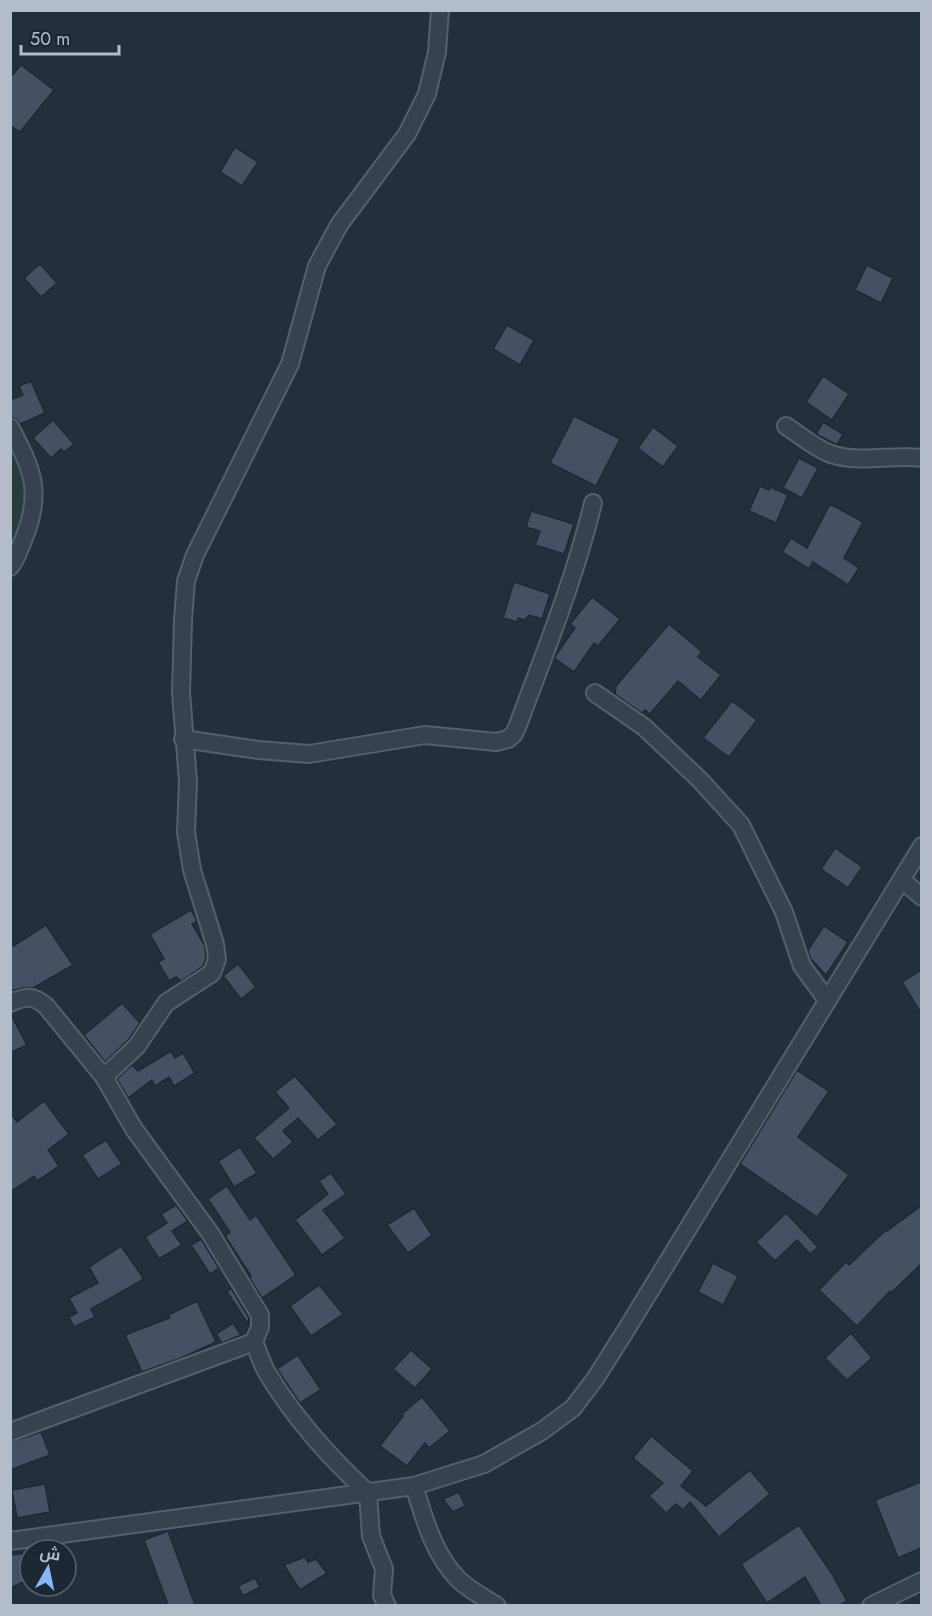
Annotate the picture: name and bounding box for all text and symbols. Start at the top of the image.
scale bar [21,18,118,56]
text: 50 m [30,26,70,52]
north arrow [18,1538,78,1598]
text: ش [38,1541,62,1567]

